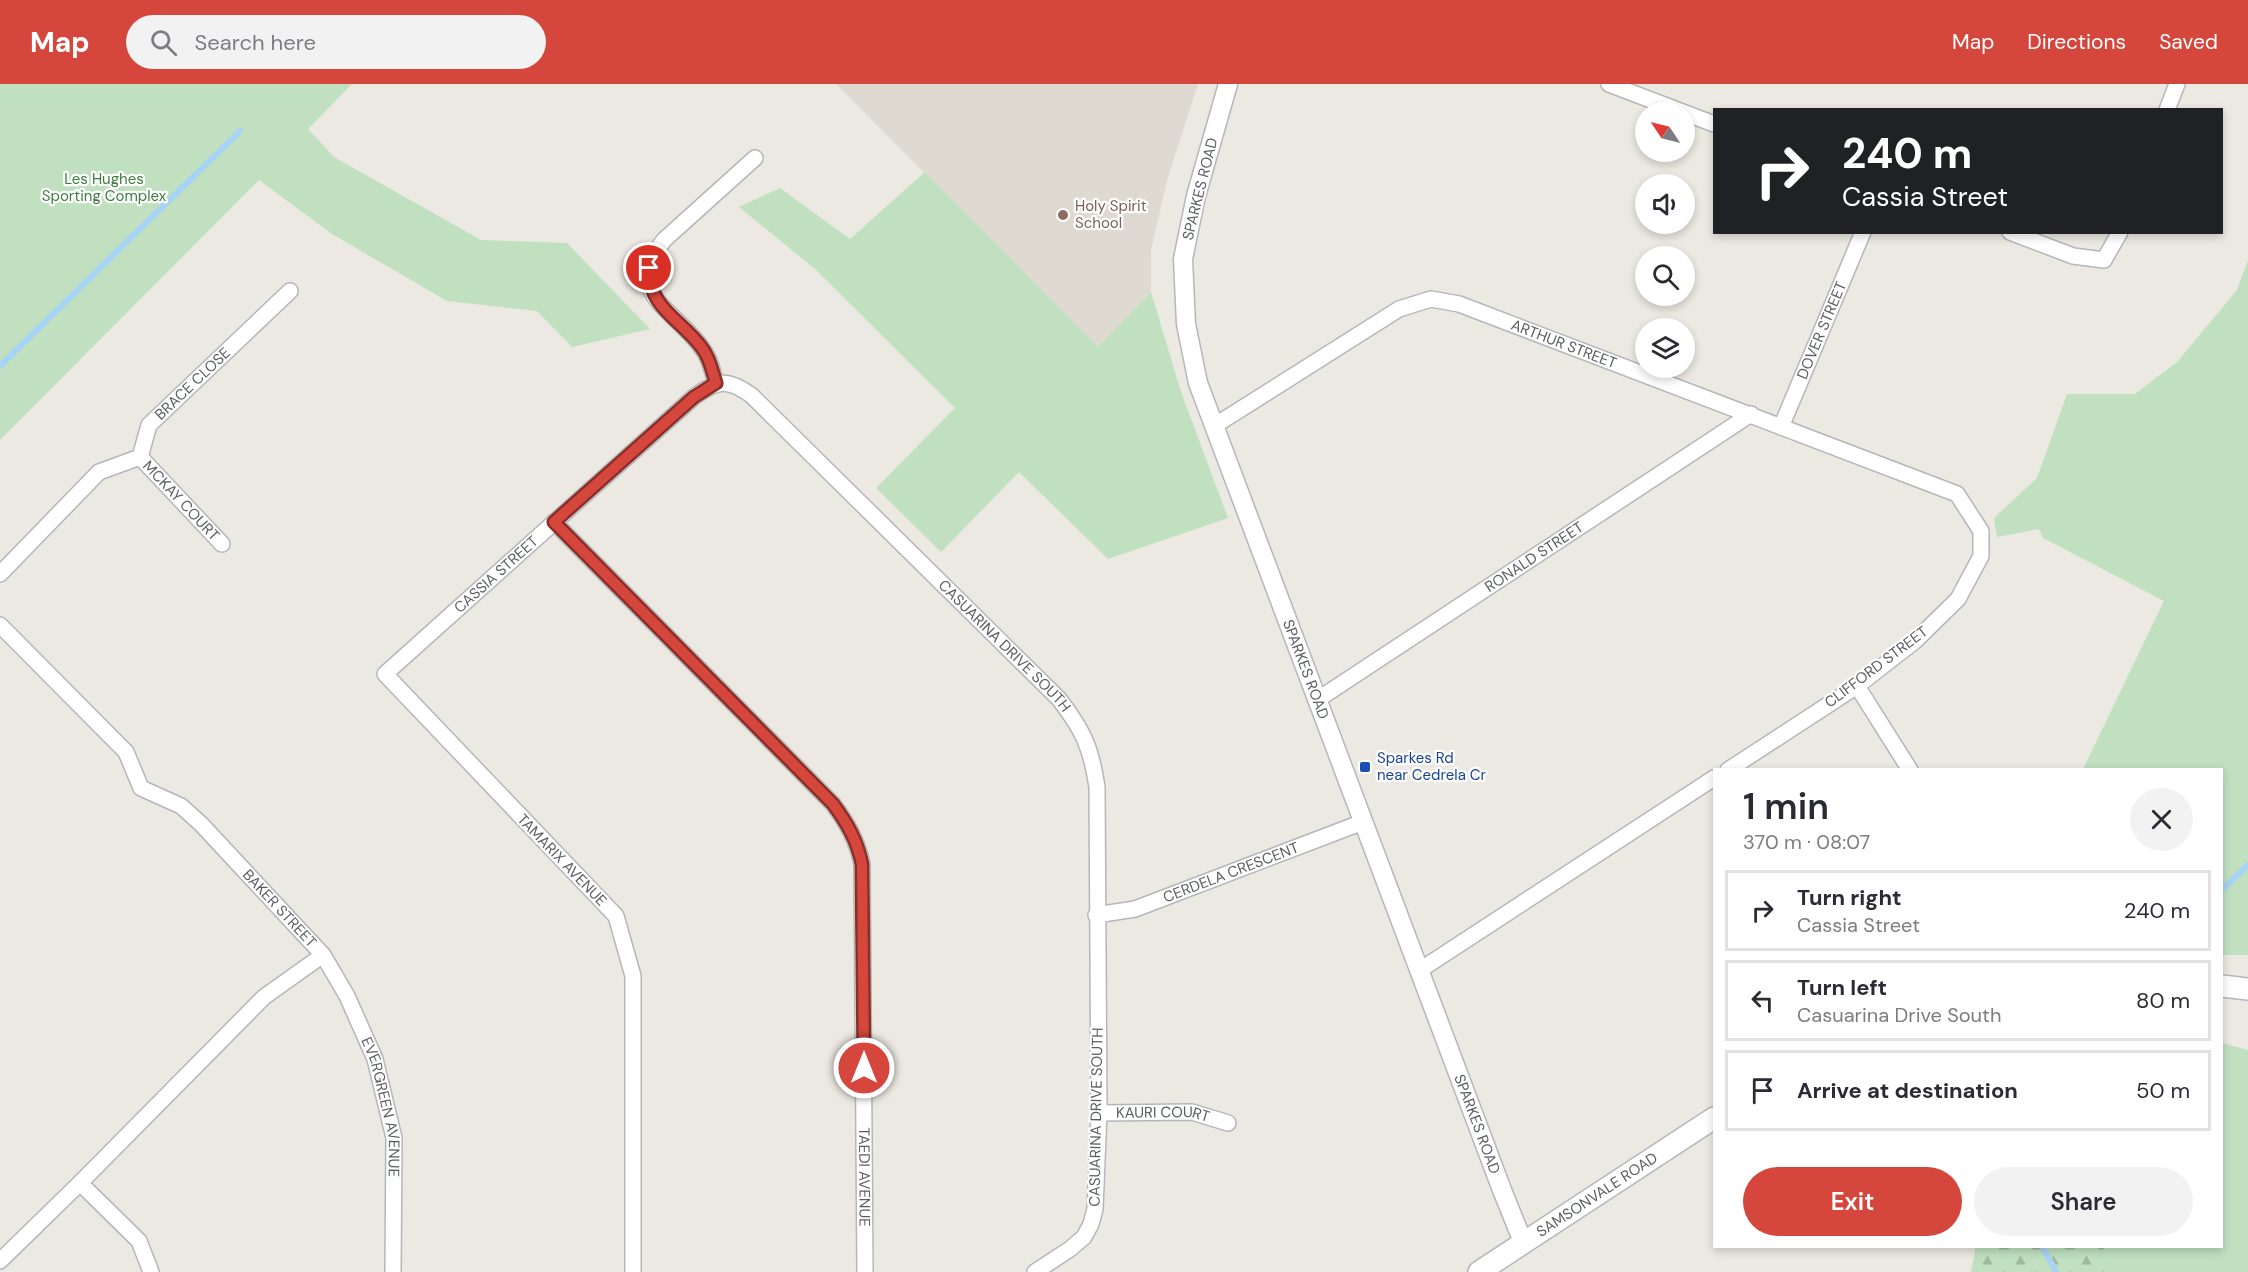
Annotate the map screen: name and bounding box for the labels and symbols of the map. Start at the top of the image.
north arrow [1635,102,1695,162]
street label: SPARKES ROAD [1178,136,1222,242]
park label: Les Hughes Sporting Complex [42,169,167,206]
place label: Holy Spirit School [1075,196,1147,233]
marker: Holy Spirit School [1056,208,1070,222]
pin [623,242,674,293]
street label: DOVER STREET [1792,278,1851,382]
street label: ARTHUR STREET [1508,315,1619,373]
street label: BRACE CLOSE [150,343,235,424]
street label: MCKAY COURT [138,456,224,545]
street label: RONALD STREET [1481,517,1587,597]
street label: CASSIA STREET [450,531,542,617]
street label: CASUARINA DRIVE SOUTH [934,575,1075,716]
street label: SPARKES ROAD [1278,617,1334,722]
street label: CLIFFORD STREET [1820,622,1932,712]
place label: Sparkes Rd near Cedrela Cr [1377,748,1487,785]
marker: Sparkes Rd near Cedrela Cr [1358,760,1372,774]
street label: TAMARIX AVENUE [513,810,611,910]
street label: CERDELA CRESCENT [1160,837,1302,907]
street label: BAKER STREET [238,865,321,952]
street label: CASUARINA DRIVE SOUTH [1084,1027,1108,1207]
street label: EVERGREEN AVENUE [356,1034,404,1177]
position arrow [832,1036,896,1100]
street label: SPARKES ROAD [1449,1071,1505,1177]
street label: KAURI COURT [1116,1102,1212,1127]
street label: TAEDI AVENUE [854,1127,875,1227]
street label: SAMSONVALE ROAD [1532,1148,1661,1242]

